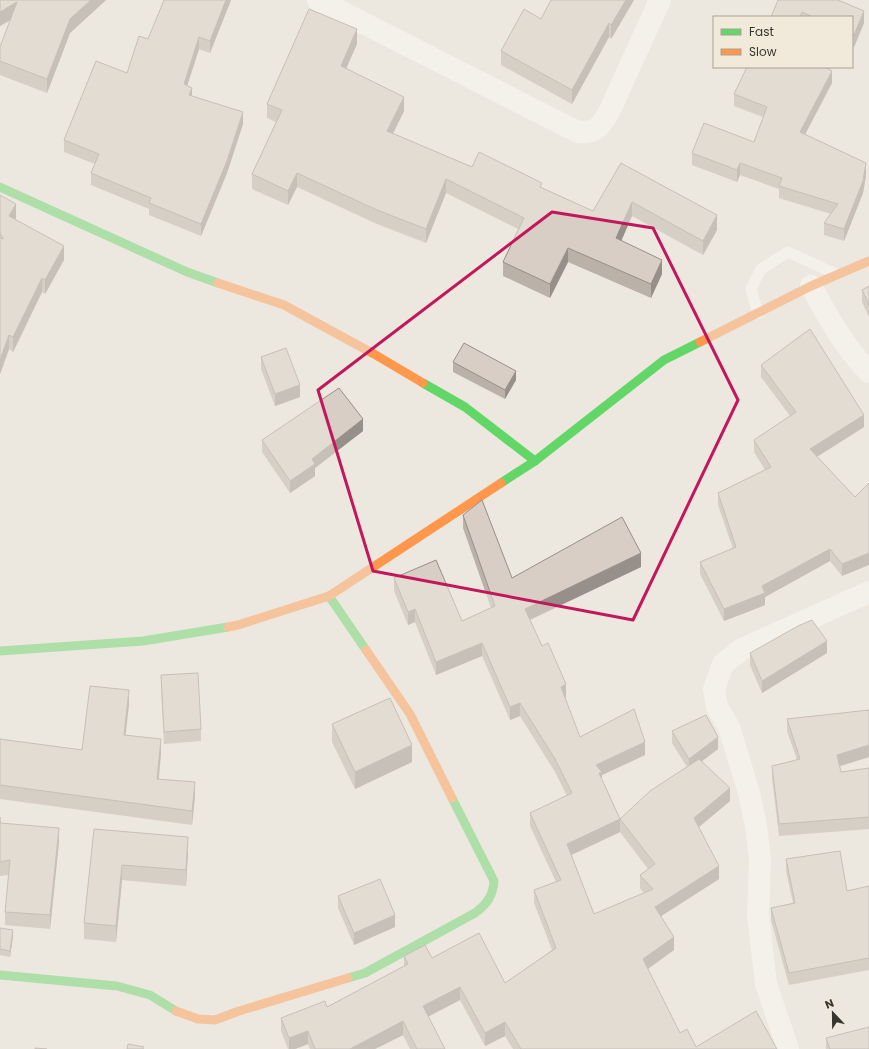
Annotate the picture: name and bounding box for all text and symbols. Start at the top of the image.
legend [713,16,853,68]
text: Fast [749,23,774,40]
text: Slow [749,43,777,60]
north arrow [813,993,853,1033]
text: N [822,995,836,1013]

